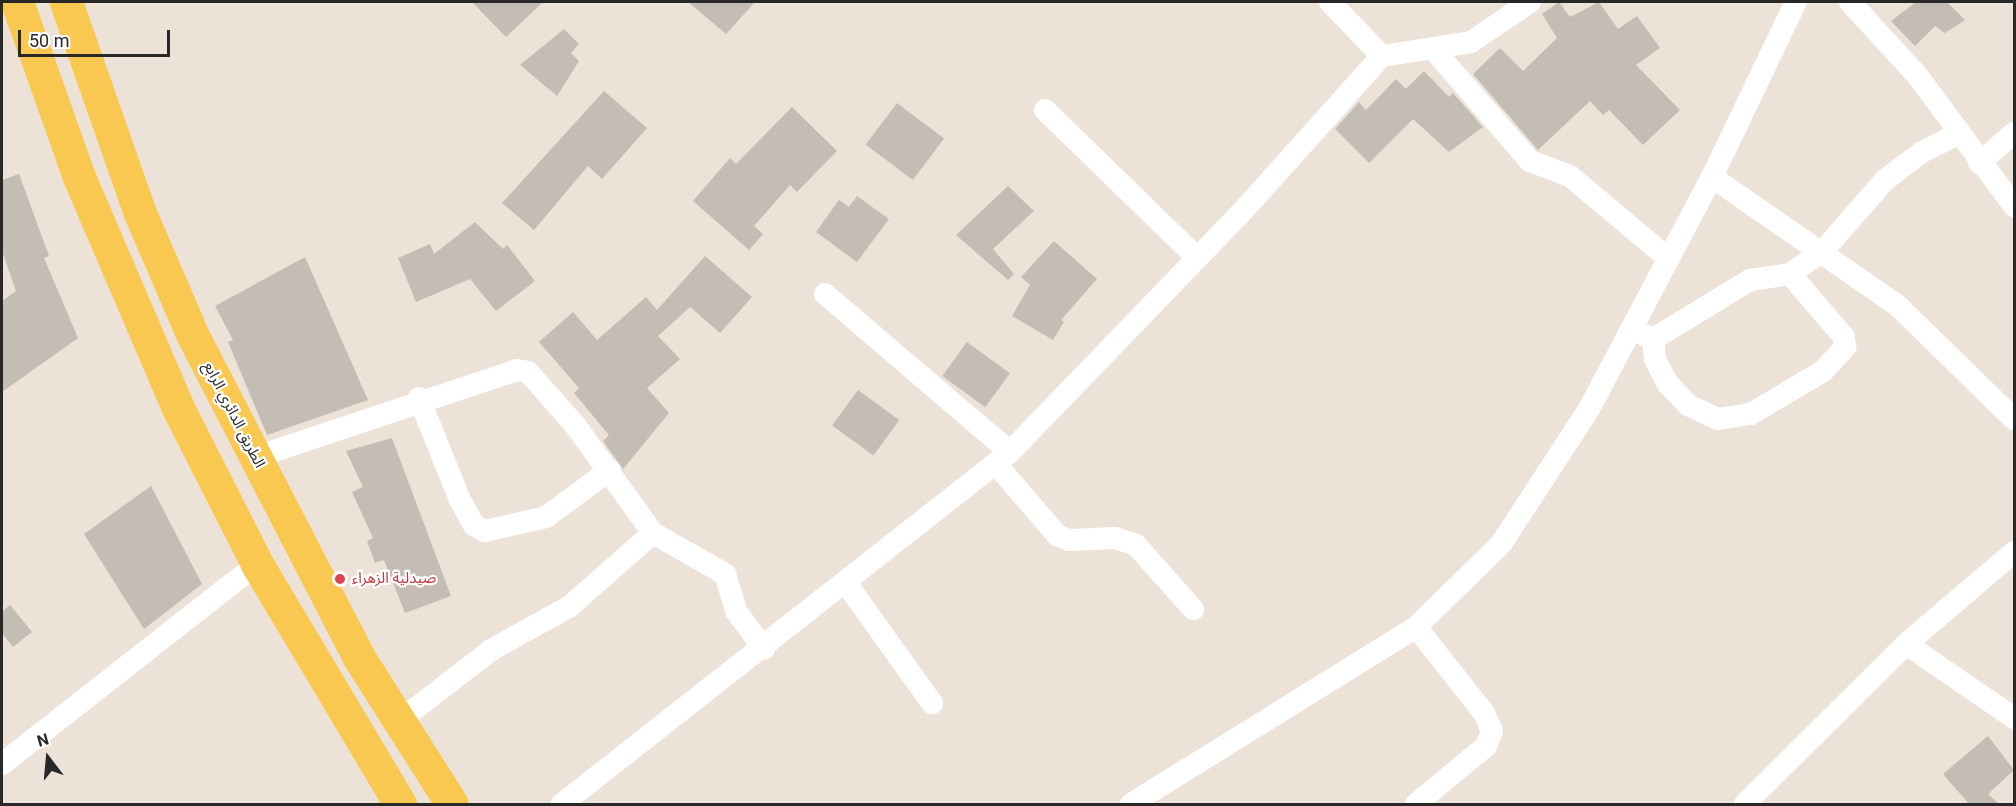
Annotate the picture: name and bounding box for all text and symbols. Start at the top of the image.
scale bar [21,18,172,56]
text: 50 m [29,30,69,51]
street label: الطريق الدائري الرابع [200,359,268,471]
place label: صيدلية الزهراء [352,570,436,588]
marker: صيدلية الزهراء [333,572,347,586]
north arrow [18,728,78,788]
text: N [35,730,51,751]

